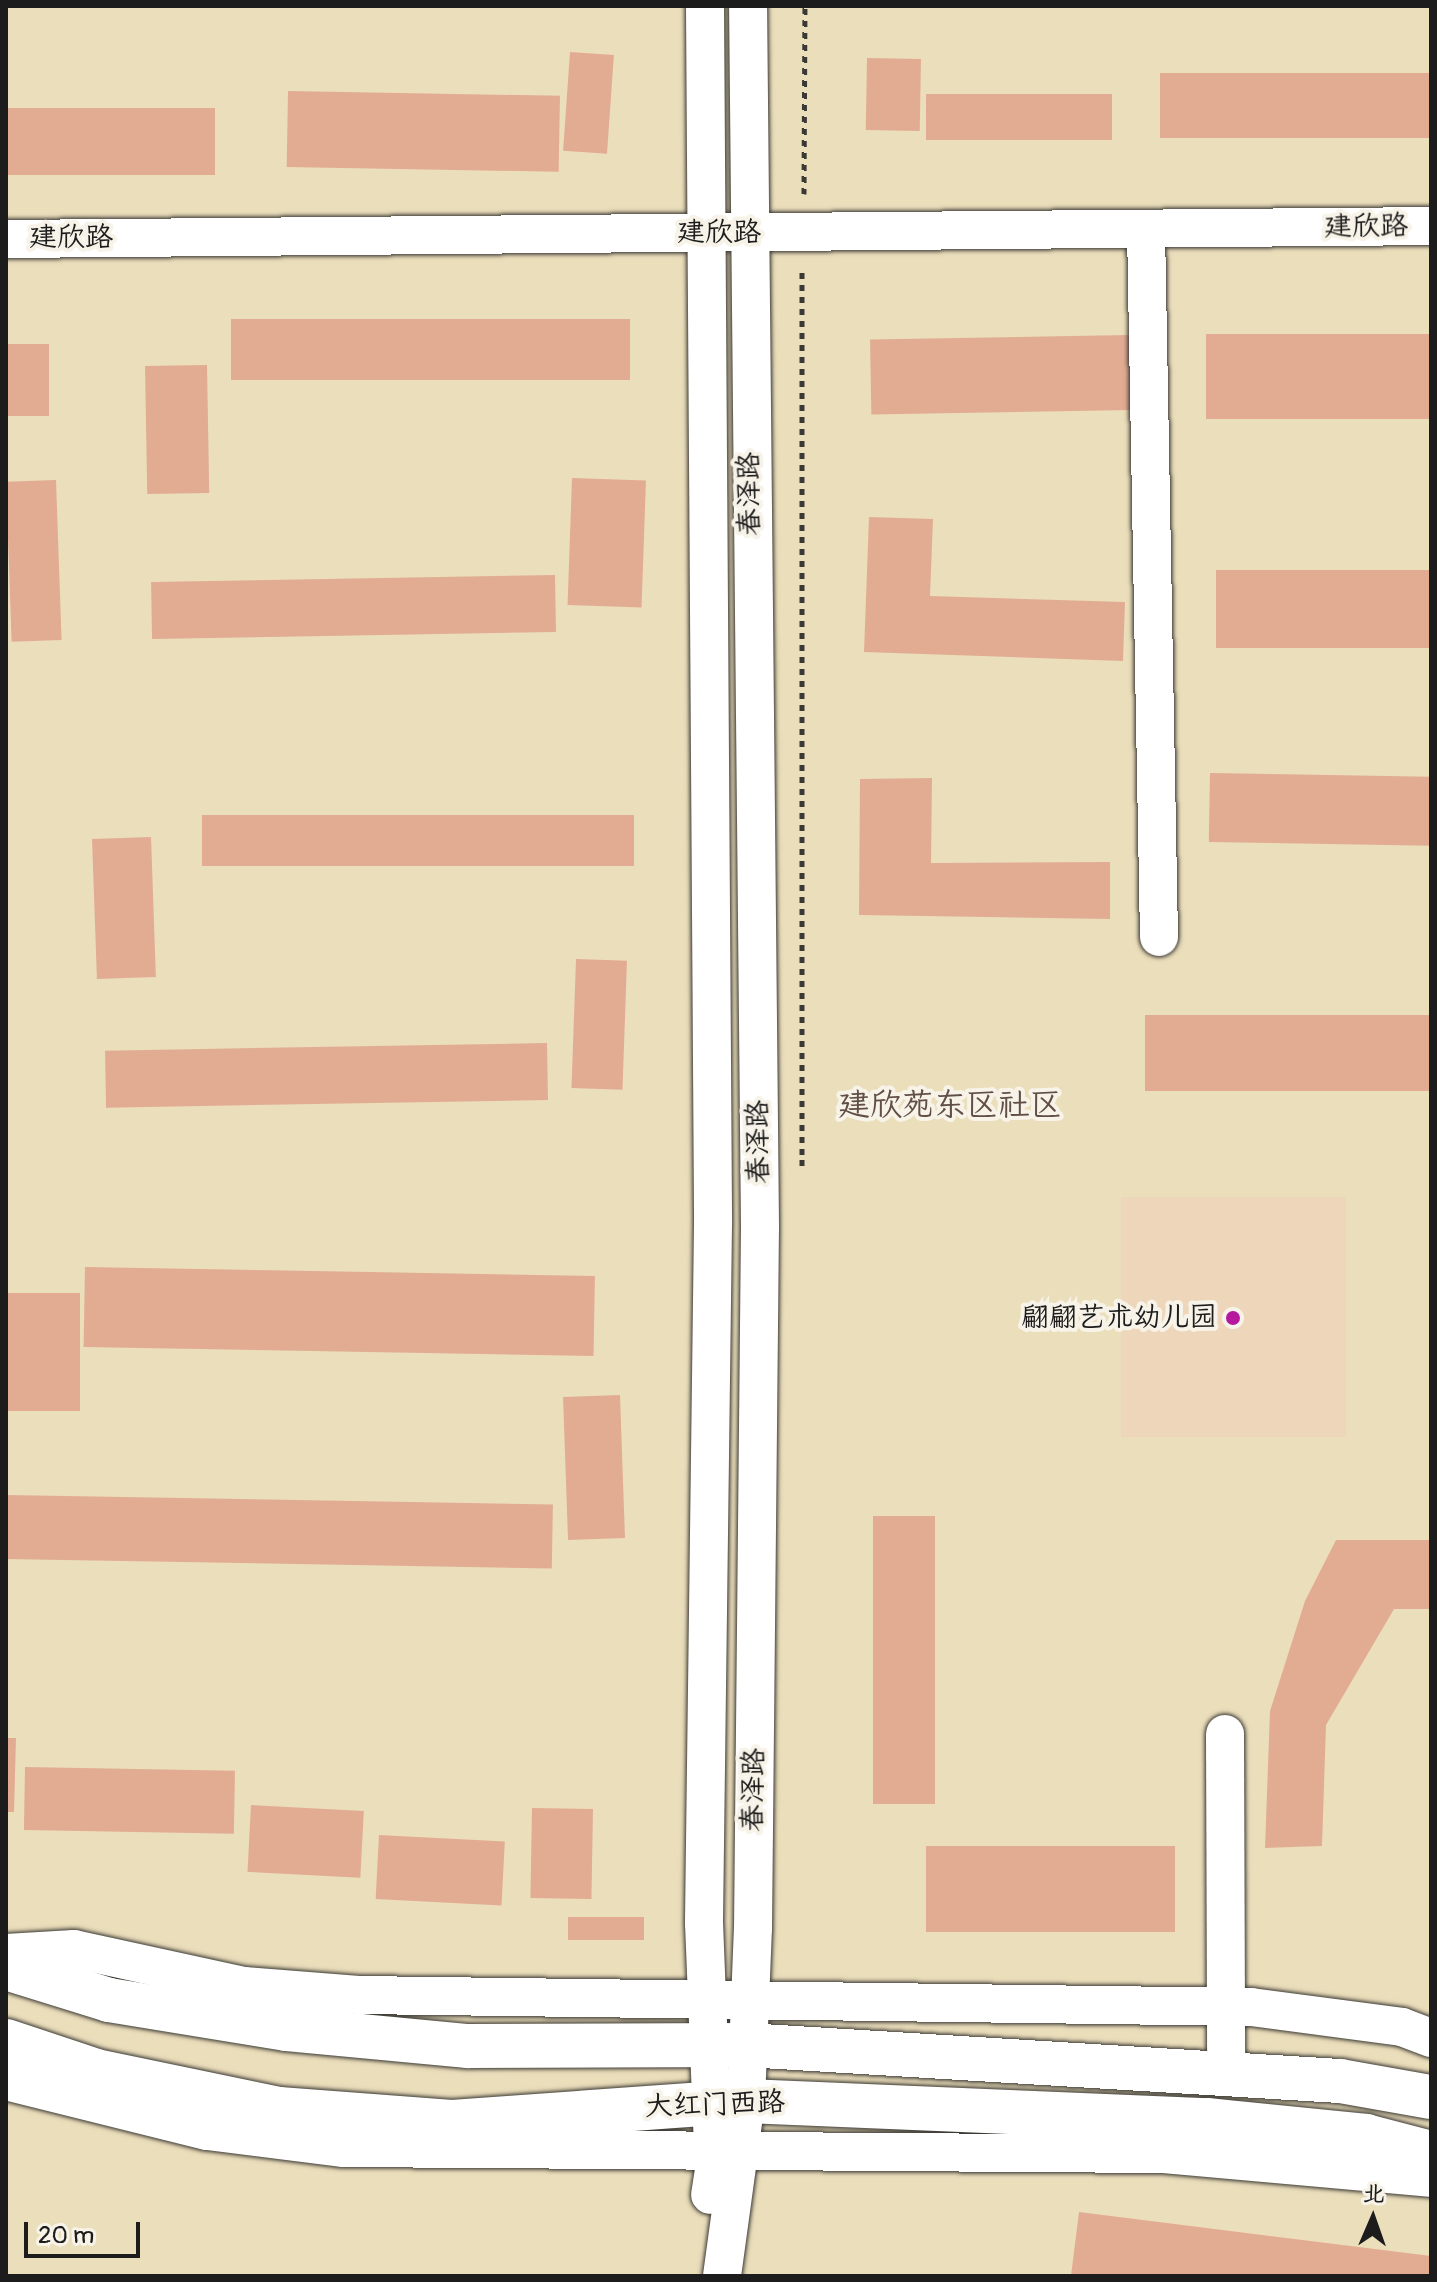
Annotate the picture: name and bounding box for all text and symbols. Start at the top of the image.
street label: 建欣路 [1324,209,1408,245]
street label: 建欣路 [677,216,761,250]
street label: 建欣路 [29,221,113,255]
street label: 春泽路 [732,452,768,536]
district label: 建欣苑东区社区 [838,1086,1062,1124]
street label: 春泽路 [741,1100,777,1184]
place label: 翩翩艺术幼儿园 [1021,1301,1217,1335]
marker: 翩翩艺术幼儿园 [1224,1309,1242,1327]
street label: 春泽路 [736,1748,772,1832]
street label: 大红门西路 [644,2086,786,2124]
north arrow [1333,2178,1413,2258]
text: 北 [1362,2180,1385,2208]
scale bar [28,2206,144,2256]
text: 20 m [38,2221,94,2250]

